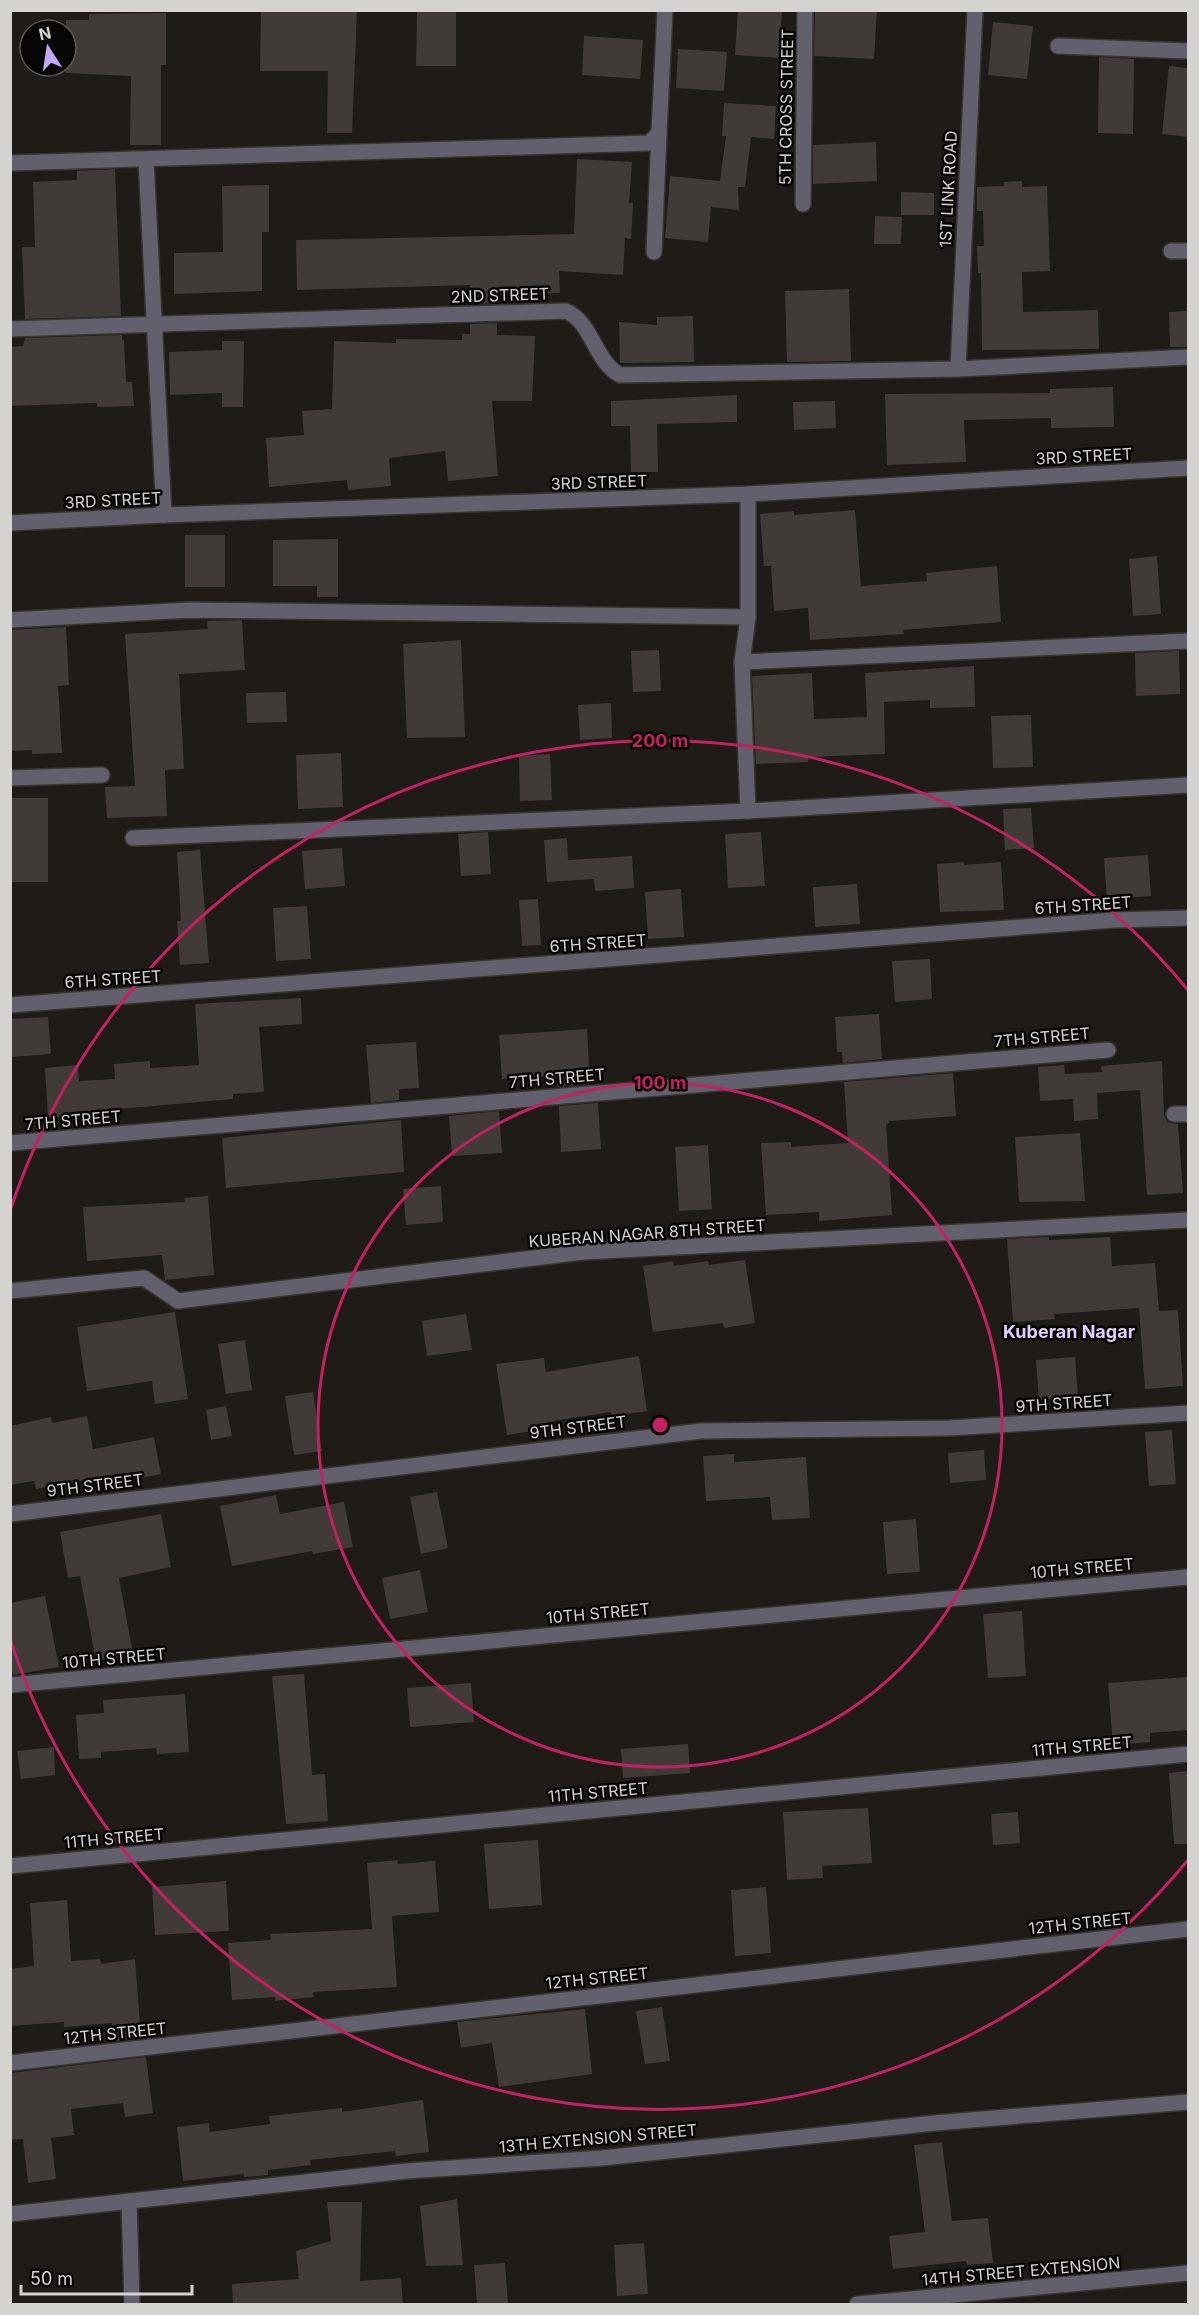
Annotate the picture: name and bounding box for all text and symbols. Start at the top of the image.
north arrow [18,18,78,78]
text: N [37,22,53,44]
street label: 5TH CROSS STREET [775,29,797,185]
street label: 1ST LINK ROAD [935,130,961,248]
street label: 2ND STREET [451,283,549,307]
street label: 3RD STREET [1035,443,1133,469]
street label: 3RD STREET [550,470,648,494]
street label: 3RD STREET [64,487,162,513]
text: 200 m [632,730,688,751]
street label: 6TH STREET [1034,892,1132,918]
street label: 6TH STREET [549,930,647,956]
street label: 6TH STREET [64,966,162,992]
street label: 7TH STREET [993,1023,1091,1051]
street label: 7TH STREET [508,1064,606,1092]
text: 100 m [634,1072,686,1093]
street label: 7TH STREET [24,1106,122,1134]
street label: KUBERAN NAGAR 8TH STREET [528,1215,766,1251]
district label: Kuberan Nagar [1003,1321,1135,1342]
street label: 9TH STREET [1015,1390,1113,1416]
street label: 9TH STREET [529,1411,627,1443]
centre of rings [650,1415,670,1435]
street label: 9TH STREET [46,1469,144,1501]
street label: 10TH STREET [1029,1554,1135,1582]
street label: 10TH STREET [545,1599,651,1627]
street label: 10TH STREET [61,1644,167,1672]
street label: 11TH STREET [1031,1732,1133,1760]
street label: 11TH STREET [547,1778,649,1806]
street label: 11TH STREET [63,1824,165,1852]
street label: 12TH STREET [1028,1908,1132,1938]
street label: 12TH STREET [545,1963,649,1993]
street label: 12TH STREET [63,2018,167,2048]
street label: 13TH EXTENSION STREET [498,2119,698,2157]
street label: 14TH STREET EXTENSION [921,2252,1121,2290]
scale bar [21,2258,192,2296]
text: 50 m [30,2268,73,2289]

